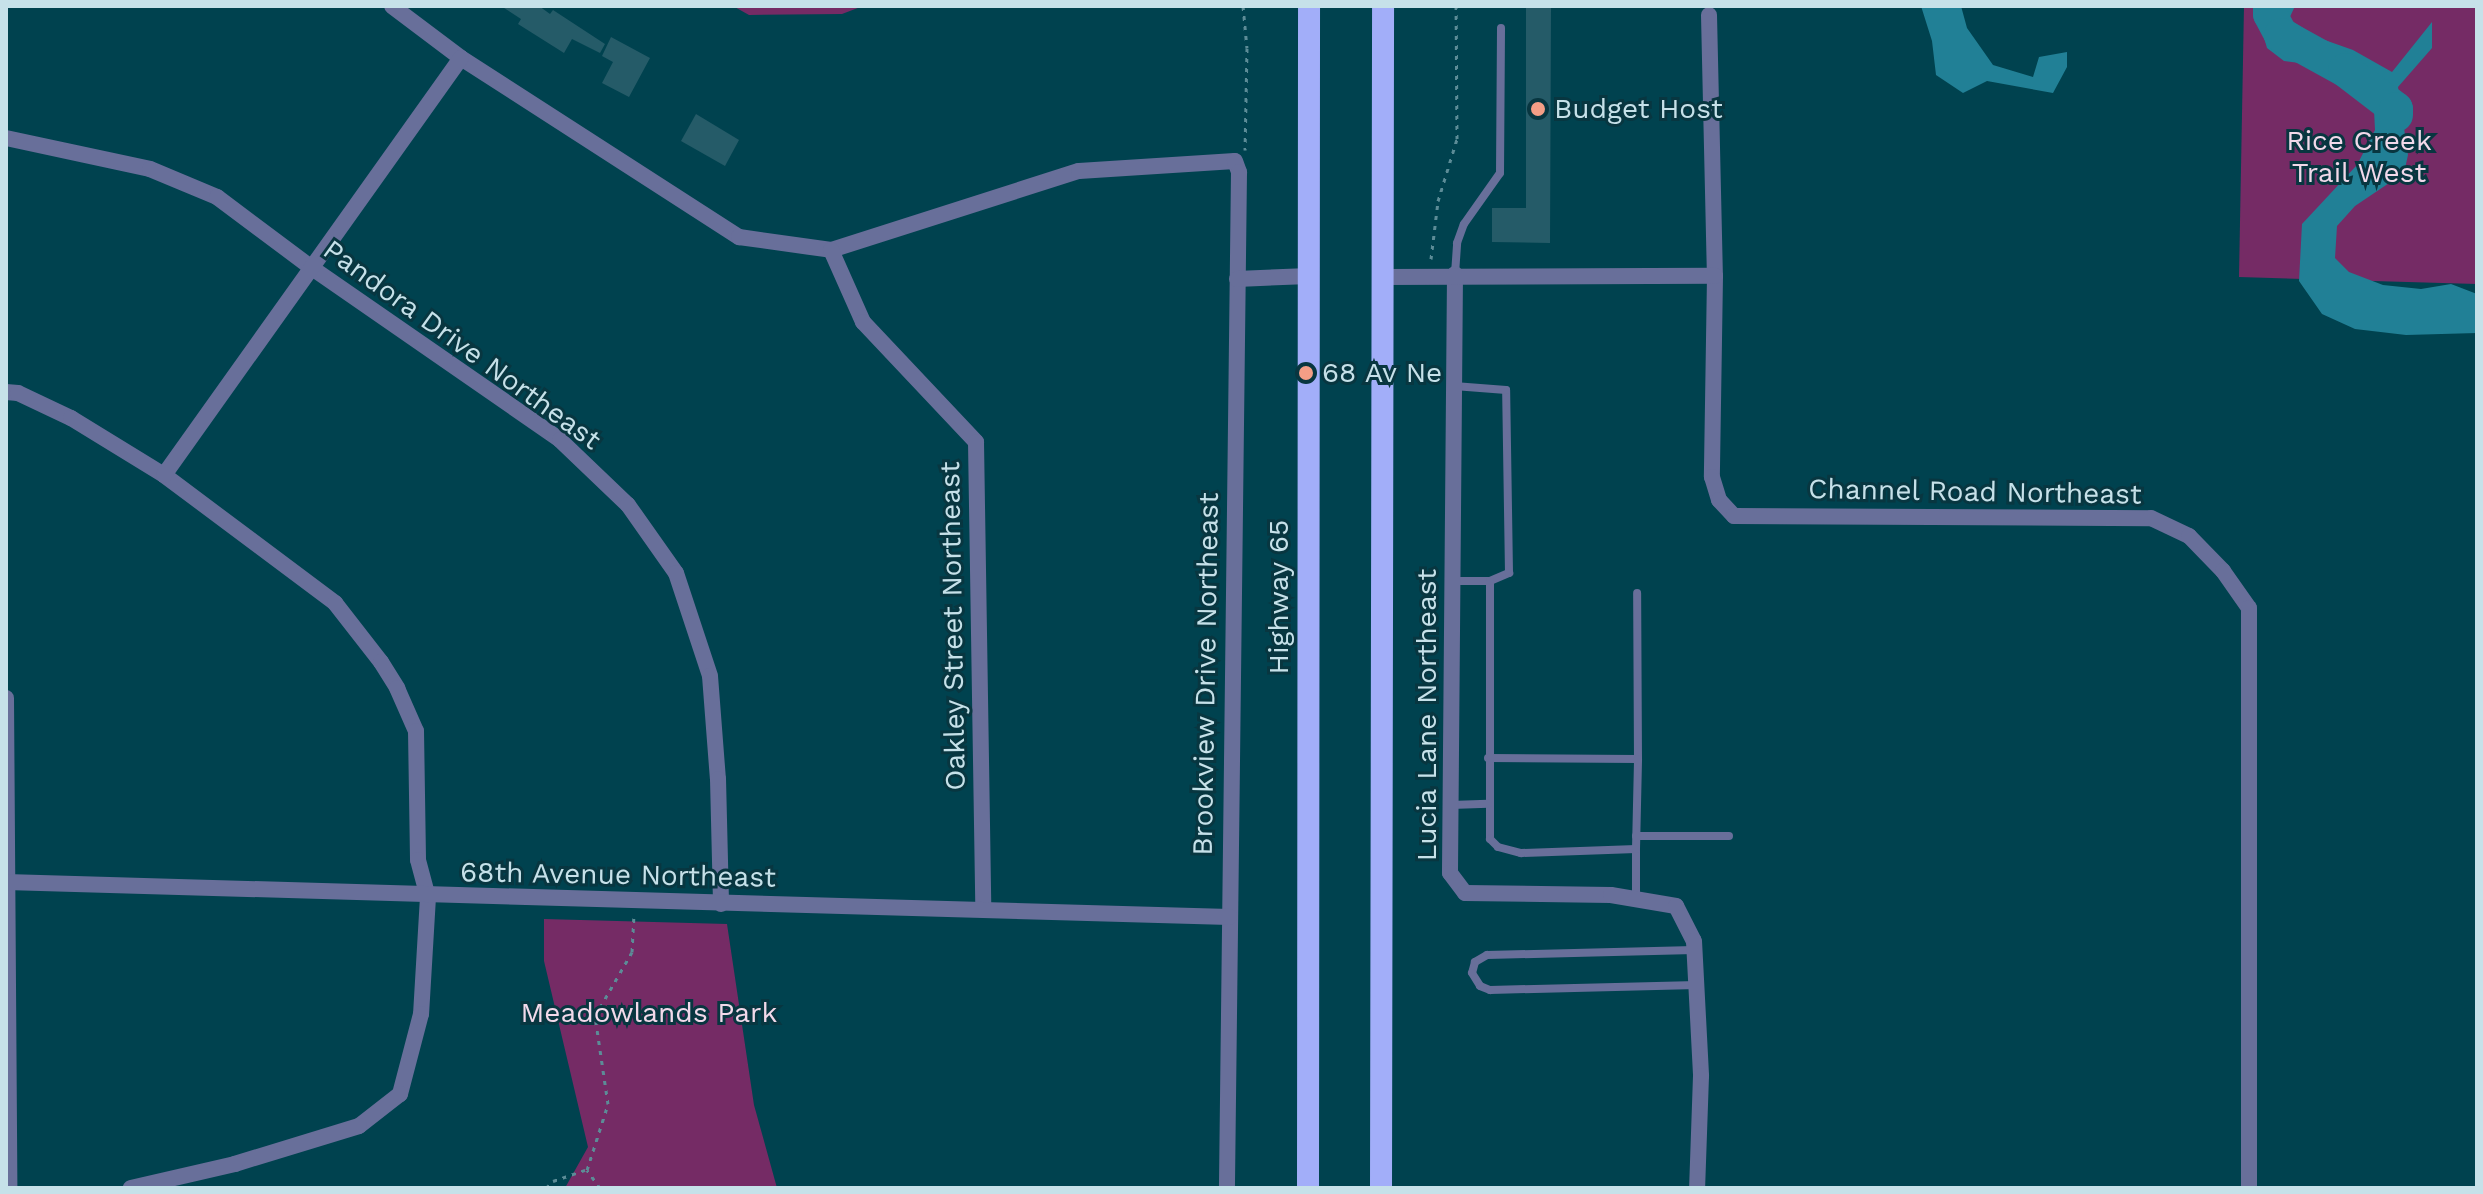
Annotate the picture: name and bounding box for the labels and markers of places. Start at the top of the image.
place label: Budget Host [1554,92,1723,126]
marker: Budget Host [1529,100,1547,118]
place label: 68 Av Ne [1322,356,1444,390]
marker: 68 Av Ne [1297,364,1315,382]

